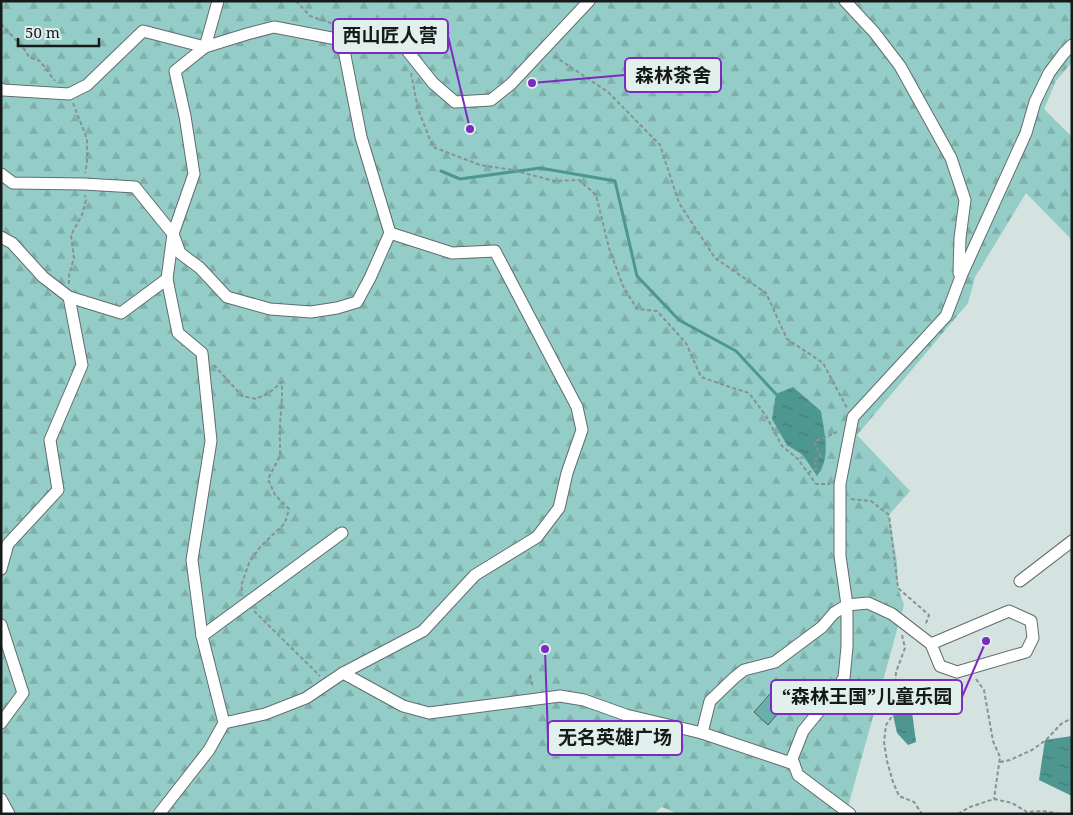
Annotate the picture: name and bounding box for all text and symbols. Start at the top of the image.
scale bar [18,15,99,47]
callout: 西山匠人营 [333,19,448,53]
text: 50 m [25,22,60,42]
text: 西山匠人营 [342,22,438,48]
callout: 森林茶舍 [625,58,721,92]
text: 森林茶舍 [635,62,711,88]
callout: “森林王国”儿童乐园 [771,680,962,714]
text: “森林王国”儿童乐园 [782,683,952,709]
callout: 无名英雄广场 [548,721,682,755]
text: 无名英雄广场 [558,724,672,750]

